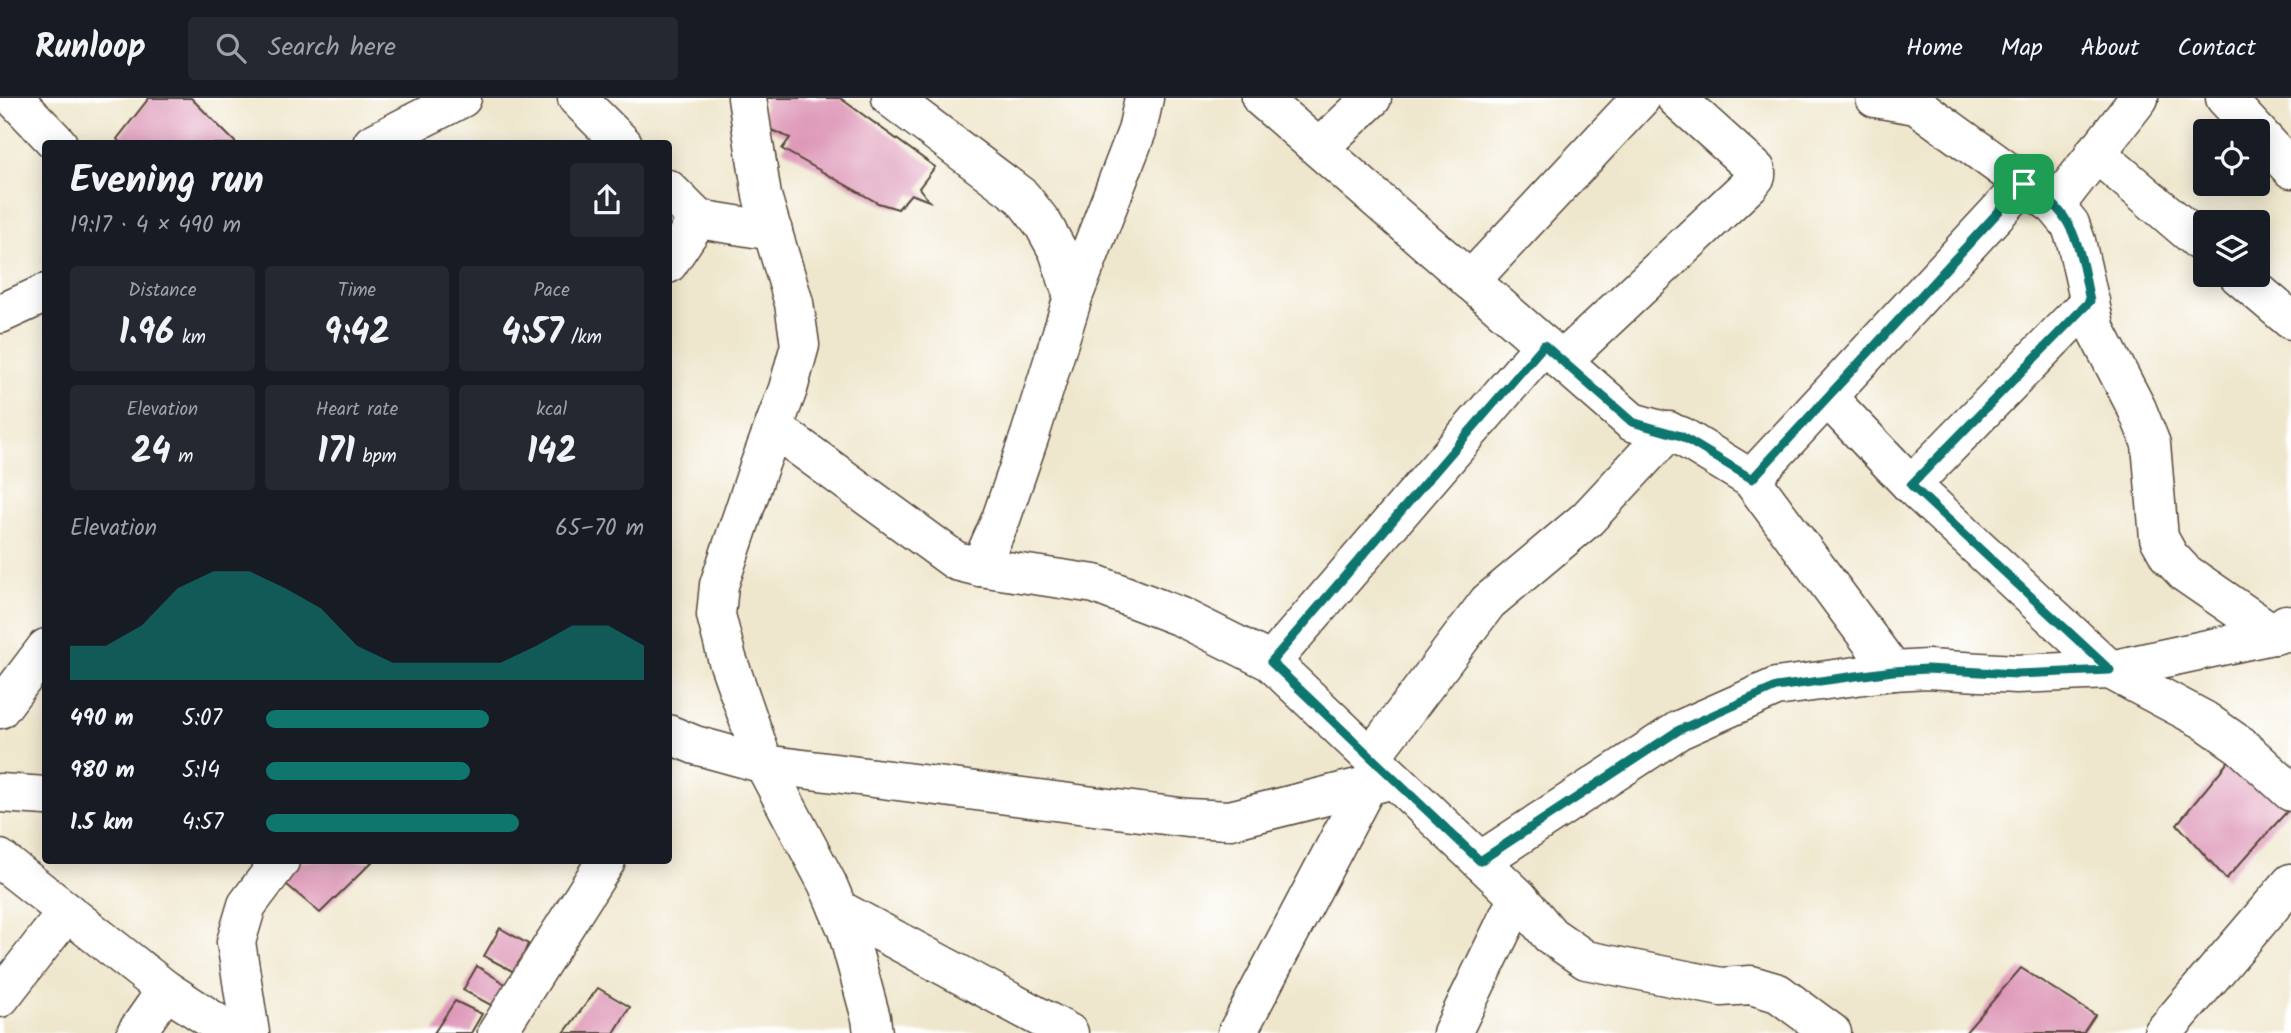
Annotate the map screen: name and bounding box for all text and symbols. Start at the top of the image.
search box [188,17,678,80]
text: Runloop [35,22,146,75]
text: Search here [268,27,396,69]
icon: search [212,29,250,67]
text: Home [1906,29,1963,68]
text: Map [2001,29,2043,68]
text: About [2081,29,2139,68]
text: Contact [2177,29,2256,68]
map controls [2193,119,2270,287]
button: locate [2193,119,2270,196]
text: Evening run [70,152,264,212]
pin [1994,154,2054,214]
button: share [570,163,644,237]
icon: arrive [2005,165,2043,203]
text: 19:17 · 4 × 490 m [70,208,241,244]
button: layers [2193,210,2270,287]
text: Distance [128,276,196,306]
text: Time [338,276,376,306]
text: Pace [534,276,570,306]
text: 1.96 [119,306,174,362]
text: 9:42 [324,306,390,362]
text: 4:57 [502,306,563,362]
text: km [174,323,206,353]
text: /km [563,323,602,353]
text: Elevation [126,395,198,425]
text: Heart rate [316,395,398,425]
text: kcal [536,395,567,425]
text: 24 [131,425,171,481]
text: 171 [317,425,355,481]
text: 142 [527,425,577,481]
text: m [171,442,193,472]
text: bpm [355,442,397,472]
text: Elevation [70,511,157,547]
text: 65–70 m [555,511,644,547]
text: 490 m [70,701,134,737]
text: 5:07 [182,701,222,737]
text: 980 m [70,753,135,789]
text: 5:14 [182,753,220,789]
text: 1.5 km [70,805,133,841]
text: 4:57 [182,805,223,841]

